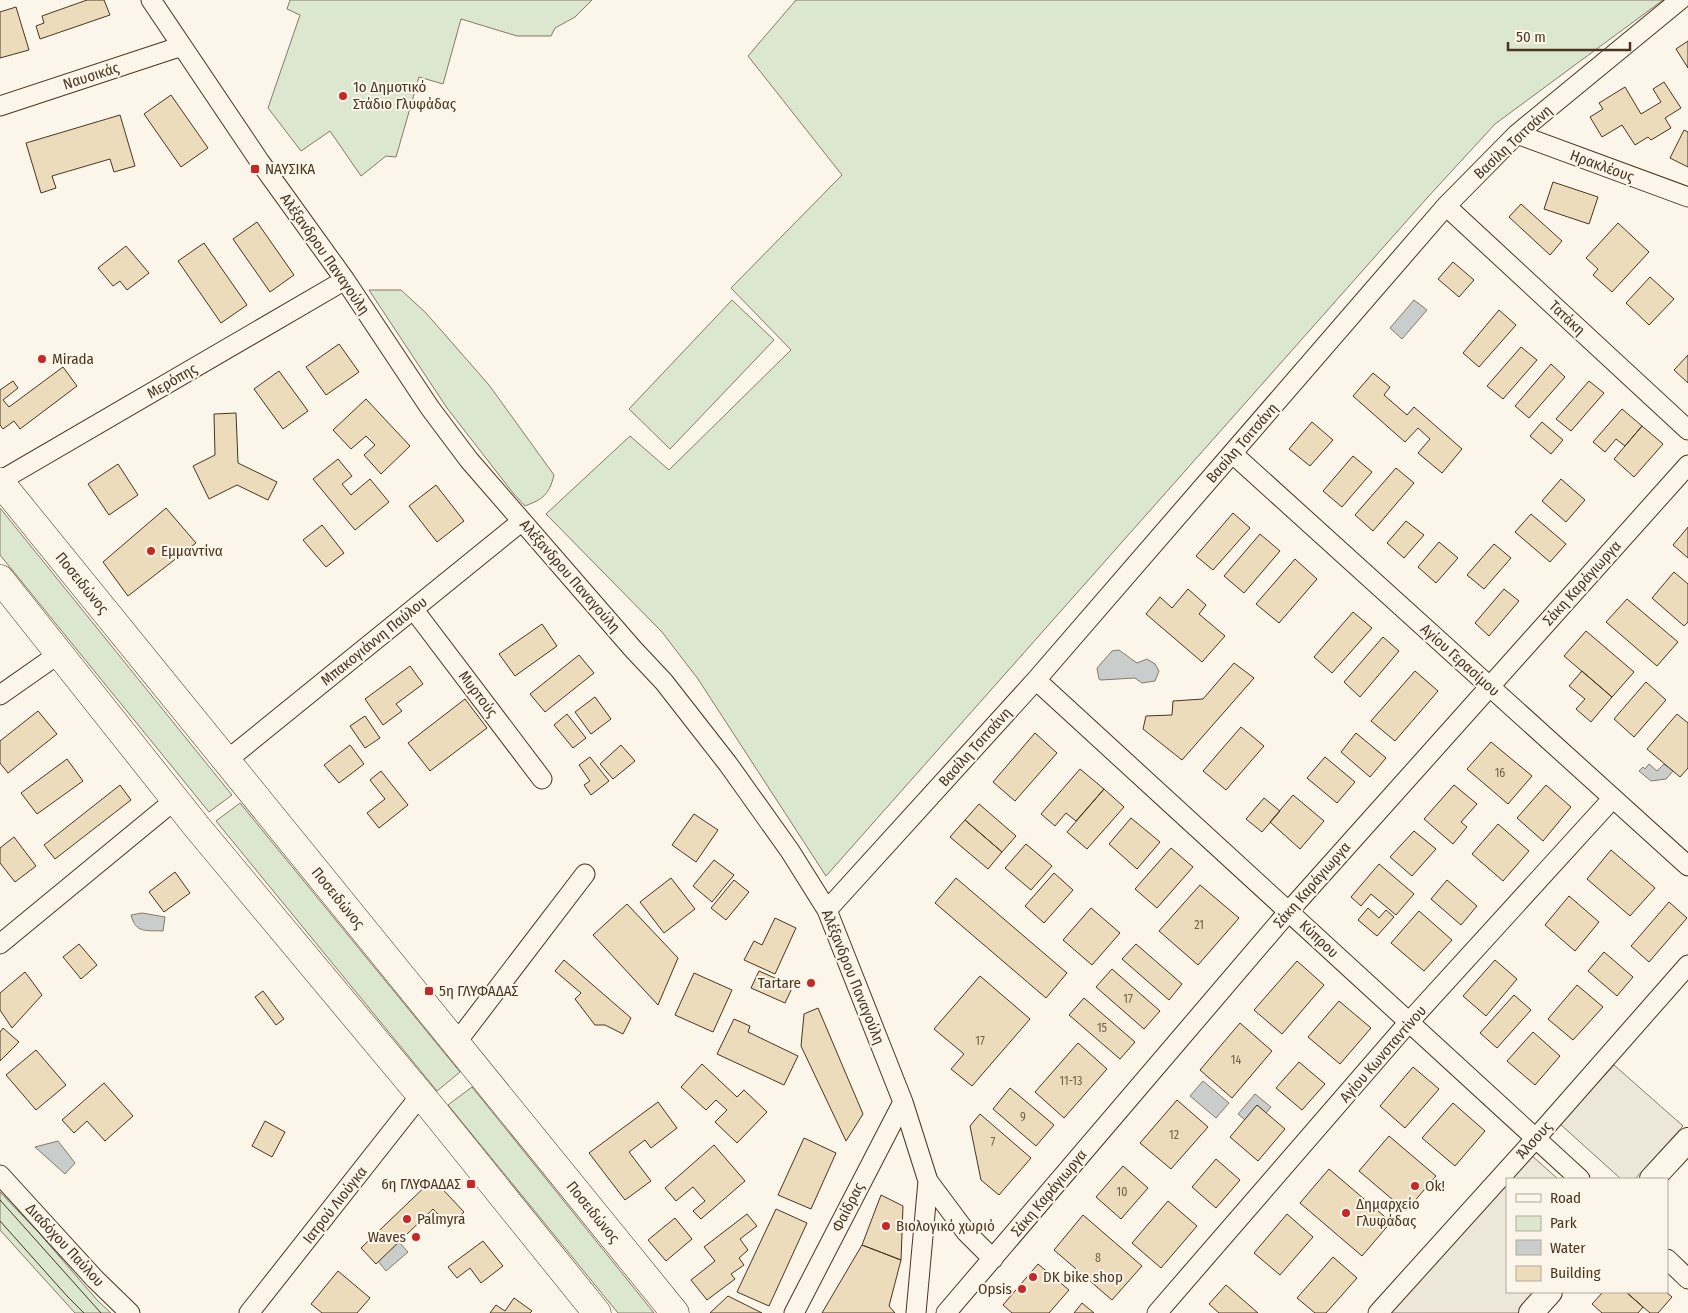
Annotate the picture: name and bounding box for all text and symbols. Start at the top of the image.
scale bar [1508,20,1630,52]
text: 50 m [1516,28,1546,46]
street label: Ναυσικάς [61,58,122,93]
place label: 1ο Δημοτικό Στάδιο Γλυφάδας [353,78,457,113]
marker: 1ο Δημοτικό Στάδιο Γλυφάδας [337,90,349,102]
street label: Βασίλη Τσιτσάνη [1470,101,1556,183]
street label: Ηρακλέους [1568,146,1637,186]
place label: ΝΑΥΣΙΚΑ [265,160,315,178]
marker: ΝΑΥΣΙΚΑ [249,163,261,175]
street label: Αλέξανδρου Παναγούλη [276,190,374,318]
street label: Τατάκη [1545,297,1589,339]
place label: Mirada [52,350,94,368]
marker: Mirada [36,353,48,365]
street label: Μερόπης [144,359,201,403]
street label: Βασίλη Τσιτσάνη [1202,399,1282,487]
street label: Αλέξανδρου Παναγούλη [516,516,624,636]
street label: Σάκη Καράγιωργα [1539,537,1625,629]
place label: Εμμαντίνα [161,542,223,560]
marker: Εμμαντίνα [145,545,157,557]
street label: Ποσειδώνος [52,549,113,618]
street label: Μπακογιάννη Παύλου [317,593,431,689]
street label: Αγίου Γερασίμου [1417,620,1503,700]
street label: Μυρτούς [455,667,502,721]
street label: Βασίλη Τσιτσάνη [935,704,1015,790]
house number: 16 [1495,766,1505,780]
street label: Σάκη Καράγιωργα [1270,838,1354,932]
street label: Ποσειδώνος [308,864,369,933]
street label: Αλέξανδρου Παναγούλη [818,907,888,1047]
street label: Κύπρου [1296,916,1342,962]
house number: 21 [1194,918,1204,932]
place label: Tartare [758,974,801,992]
marker: Tartare [805,977,817,989]
place label: 5η ΓΛΥΦΑΔΑΣ [439,982,519,1000]
marker: 5η ΓΛΥΦΑΔΑΣ [423,985,435,997]
house number: 17 [1123,992,1133,1006]
street label: Αγίου Κωνσταντίνου [1336,1002,1430,1106]
house number: 15 [1097,1021,1108,1035]
house number: 17 [975,1034,985,1048]
house number: 14 [1231,1053,1241,1067]
house number: 11-13 [1060,1074,1082,1088]
house number: 9 [1020,1110,1026,1124]
street label: Άλσους [1512,1117,1556,1163]
house number: 12 [1169,1128,1179,1142]
house number: 7 [991,1135,996,1149]
street label: Σάκη Καράγιωργα [1007,1146,1091,1240]
street label: Ιατρού Λιούγκα [299,1163,371,1247]
place label: 6η ΓΛΥΦΑΔΑΣ [381,1175,461,1193]
place label: Ok! [1425,1177,1445,1195]
marker: 6η ΓΛΥΦΑΔΑΣ [465,1178,477,1190]
street label: Ποσειδώνος [563,1178,624,1247]
legend [1506,1178,1668,1293]
street label: Φαίδρας [828,1179,868,1235]
marker: Ok! [1409,1180,1421,1192]
house number: 10 [1117,1185,1127,1199]
text: Road [1550,1189,1581,1207]
place label: Δημαρχείο Γλυφάδας [1356,1195,1420,1230]
street label: Διαδόχου Παύλου [22,1200,108,1290]
marker: Δημαρχείο Γλυφάδας [1340,1207,1352,1219]
place label: Palmyra [417,1210,465,1228]
marker: Palmyra [401,1213,413,1225]
text: Park [1550,1214,1577,1232]
place label: Βιολογικό χωριό [896,1217,995,1235]
marker: Βιολογικό χωριό [880,1220,892,1232]
place label: Waves [368,1228,406,1246]
marker: Waves [410,1231,422,1243]
text: Water [1550,1239,1586,1257]
house number: 8 [1095,1251,1101,1265]
text: Building [1550,1264,1601,1282]
place label: DK bike shop [1043,1268,1123,1286]
marker: DK bike shop [1027,1271,1039,1283]
place label: Opsis [978,1280,1012,1298]
marker: Opsis [1016,1283,1028,1295]

